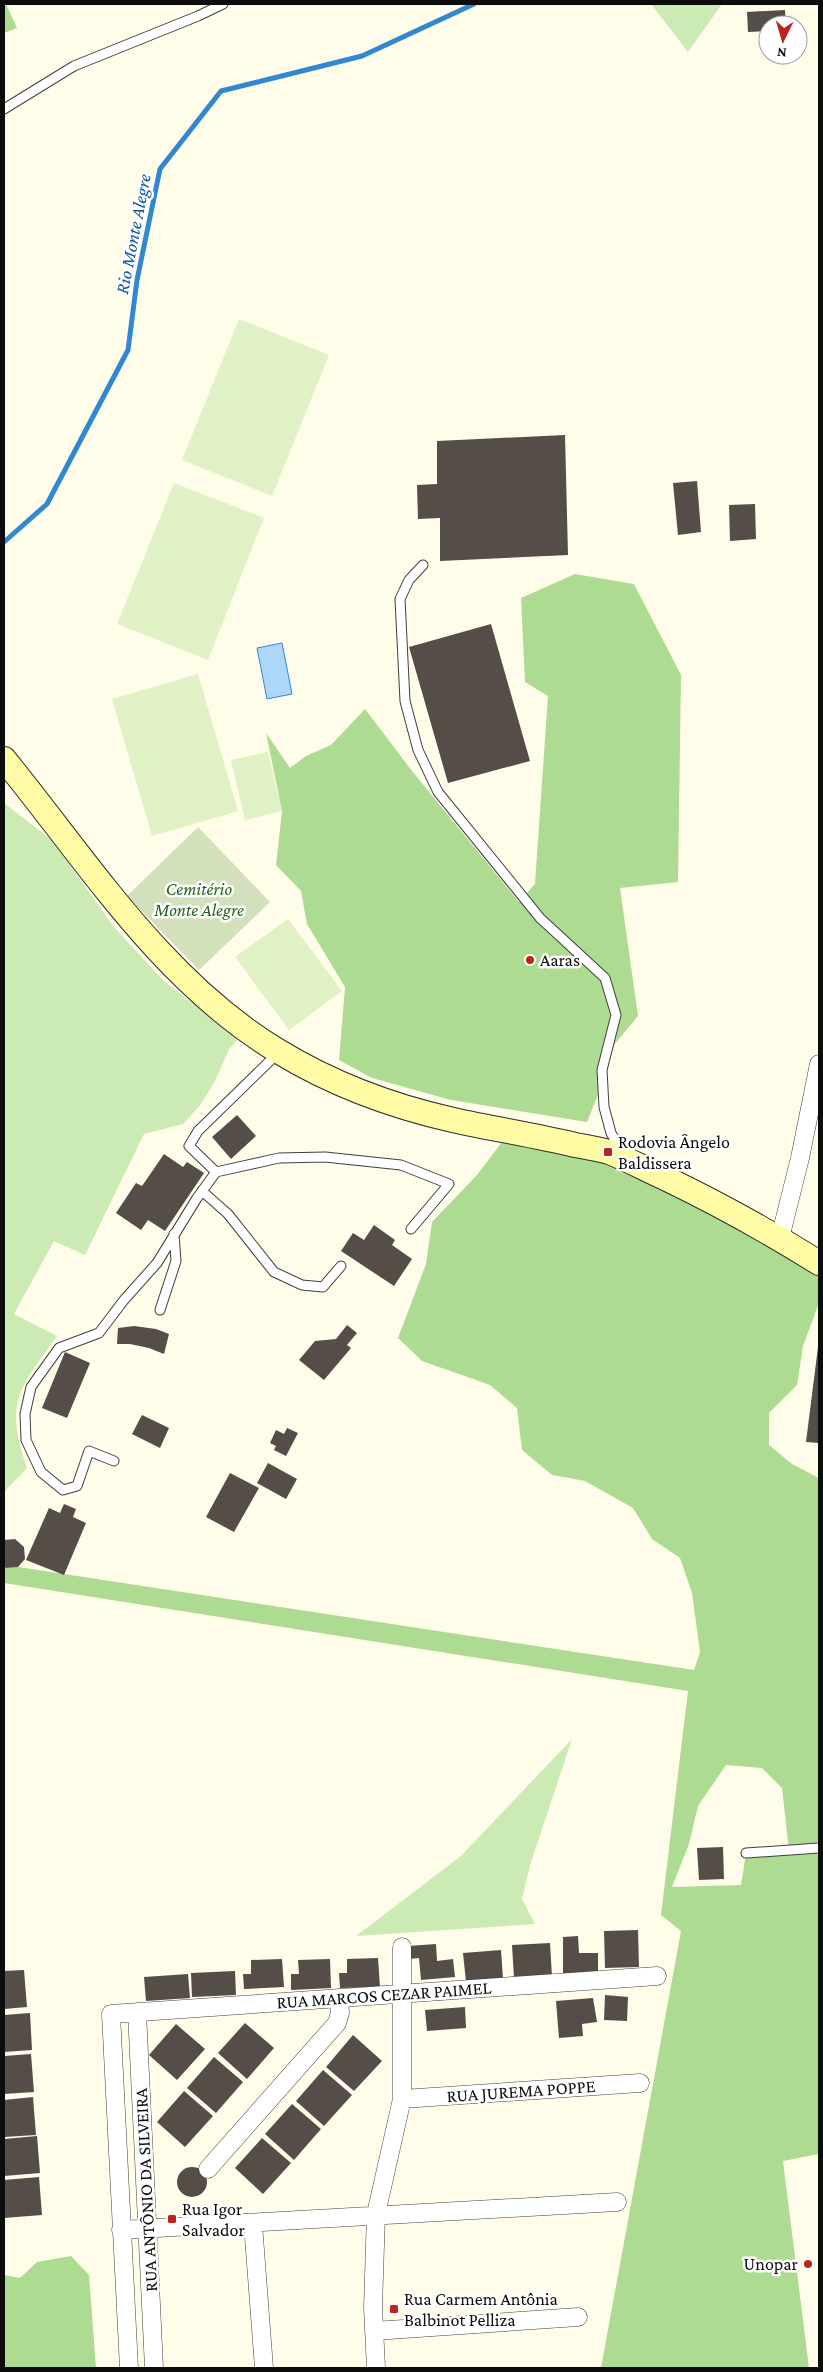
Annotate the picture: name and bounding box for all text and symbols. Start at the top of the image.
north arrow [758,15,808,65]
text: N [776,45,787,61]
water label: Rio Monte Alegre [111,172,155,296]
park label: Cemitério Monte Alegre [153,879,244,920]
place label: Aaras [540,950,580,970]
marker: Aaras [524,954,536,966]
place label: Rodovia Ângelo Baldissera [618,1132,730,1173]
marker: Rodovia Ângelo Baldissera [602,1146,614,1158]
street label: RUA MARCOS CEZAR PAIMEL [276,1978,492,2012]
street label: RUA JUREMA POPPE [446,2076,596,2106]
street label: RUA ANTÔNIO DA SILVEIRA [131,2087,161,2292]
place label: Rua Igor Salvador [182,2199,245,2240]
marker: Rua Igor Salvador [166,2213,178,2225]
place label: Unopar [744,2254,799,2274]
marker: Unopar [802,2258,814,2270]
place label: Rua Carmem Antônia Balbinot Pelliza [404,2289,558,2330]
marker: Rua Carmem Antônia Balbinot Pelliza [388,2303,400,2315]

